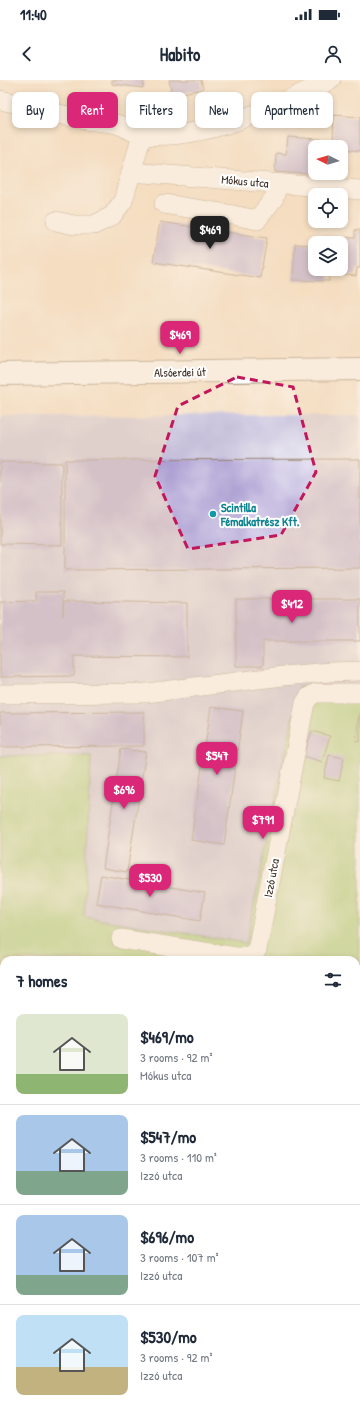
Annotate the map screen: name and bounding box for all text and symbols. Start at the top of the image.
text: 11:40 [20,4,47,25]
text: Habito [160,42,200,67]
icon: back [16,43,38,65]
icon: person [322,43,344,65]
chip: Buy [12,92,59,128]
chip: Rent [67,92,118,128]
chip: Filters [126,92,187,128]
chip: New [195,92,243,128]
chip: Apartment [251,92,333,128]
north arrow [308,140,348,180]
map controls [308,140,348,276]
street label: Mókus utca [221,170,270,192]
button: locate [308,188,348,228]
pin: $469 [186,216,234,250]
text: $469 [199,220,221,238]
button: layers [308,236,348,276]
pin: $469 [156,321,204,355]
text: $469 [169,325,191,343]
street label: Alsóerdei út [154,363,207,381]
place label: Scintilla Fémalkatrész Kft. [220,499,300,530]
marker: Scintilla Fémalkatrész Kft. [208,509,218,519]
pin: $412 [268,590,316,624]
text: $412 [281,594,303,612]
pin: $547 [193,742,241,776]
text: $547 [205,746,229,764]
pin: $696 [100,776,148,810]
text: $696 [113,780,135,798]
pin: $791 [239,806,287,840]
text: $791 [252,810,274,828]
street label: Izzó utca [259,857,283,899]
pin: $530 [126,864,174,898]
text: $530 [138,868,162,886]
text: 7 homes [16,969,67,992]
icon: filters [322,969,344,991]
text: $469/mo [140,1025,194,1048]
icon: home [48,1030,96,1078]
text: 3 rooms · 92 m² [140,1048,212,1066]
text: Mókus utca [140,1066,191,1084]
text: $547/mo [140,1125,196,1148]
icon: home [48,1131,96,1179]
text: 3 rooms · 110 m² [140,1148,217,1166]
text: Izzó utca [140,1166,182,1184]
text: $696/mo [140,1225,194,1248]
icon: home [48,1231,96,1279]
text: 3 rooms · 107 m² [140,1248,219,1266]
text: Izzó utca [140,1266,182,1284]
text: $530/mo [140,1325,197,1348]
icon: home [48,1331,96,1379]
text: 3 rooms · 92 m² [140,1348,212,1366]
text: Izzó utca [140,1366,182,1384]

